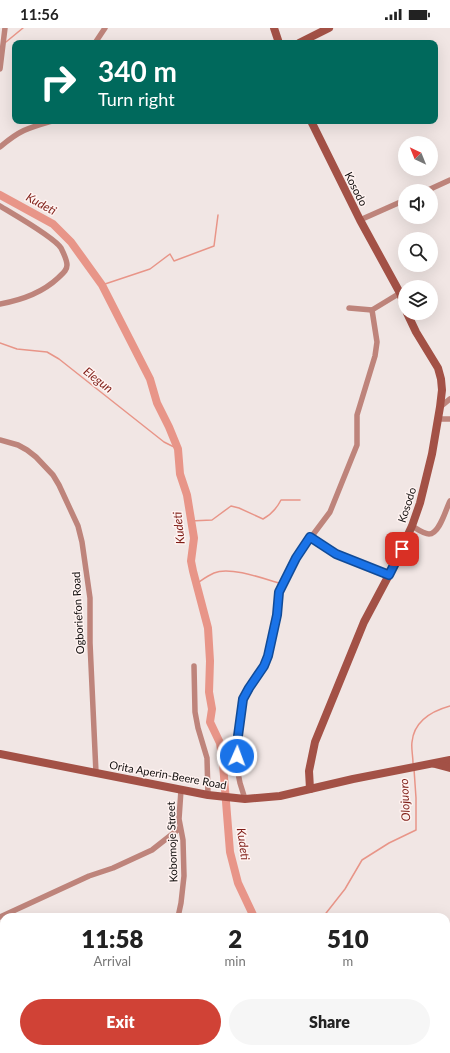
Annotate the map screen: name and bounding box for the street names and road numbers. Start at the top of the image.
street label: Kosodo [342,170,371,208]
street label: Kosodo [395,485,418,524]
street label: Ogboriefon Road [69,572,86,655]
street label: Orita Aperin-Beere Road [108,758,228,791]
street label: Kobomoje Street [164,801,179,883]

